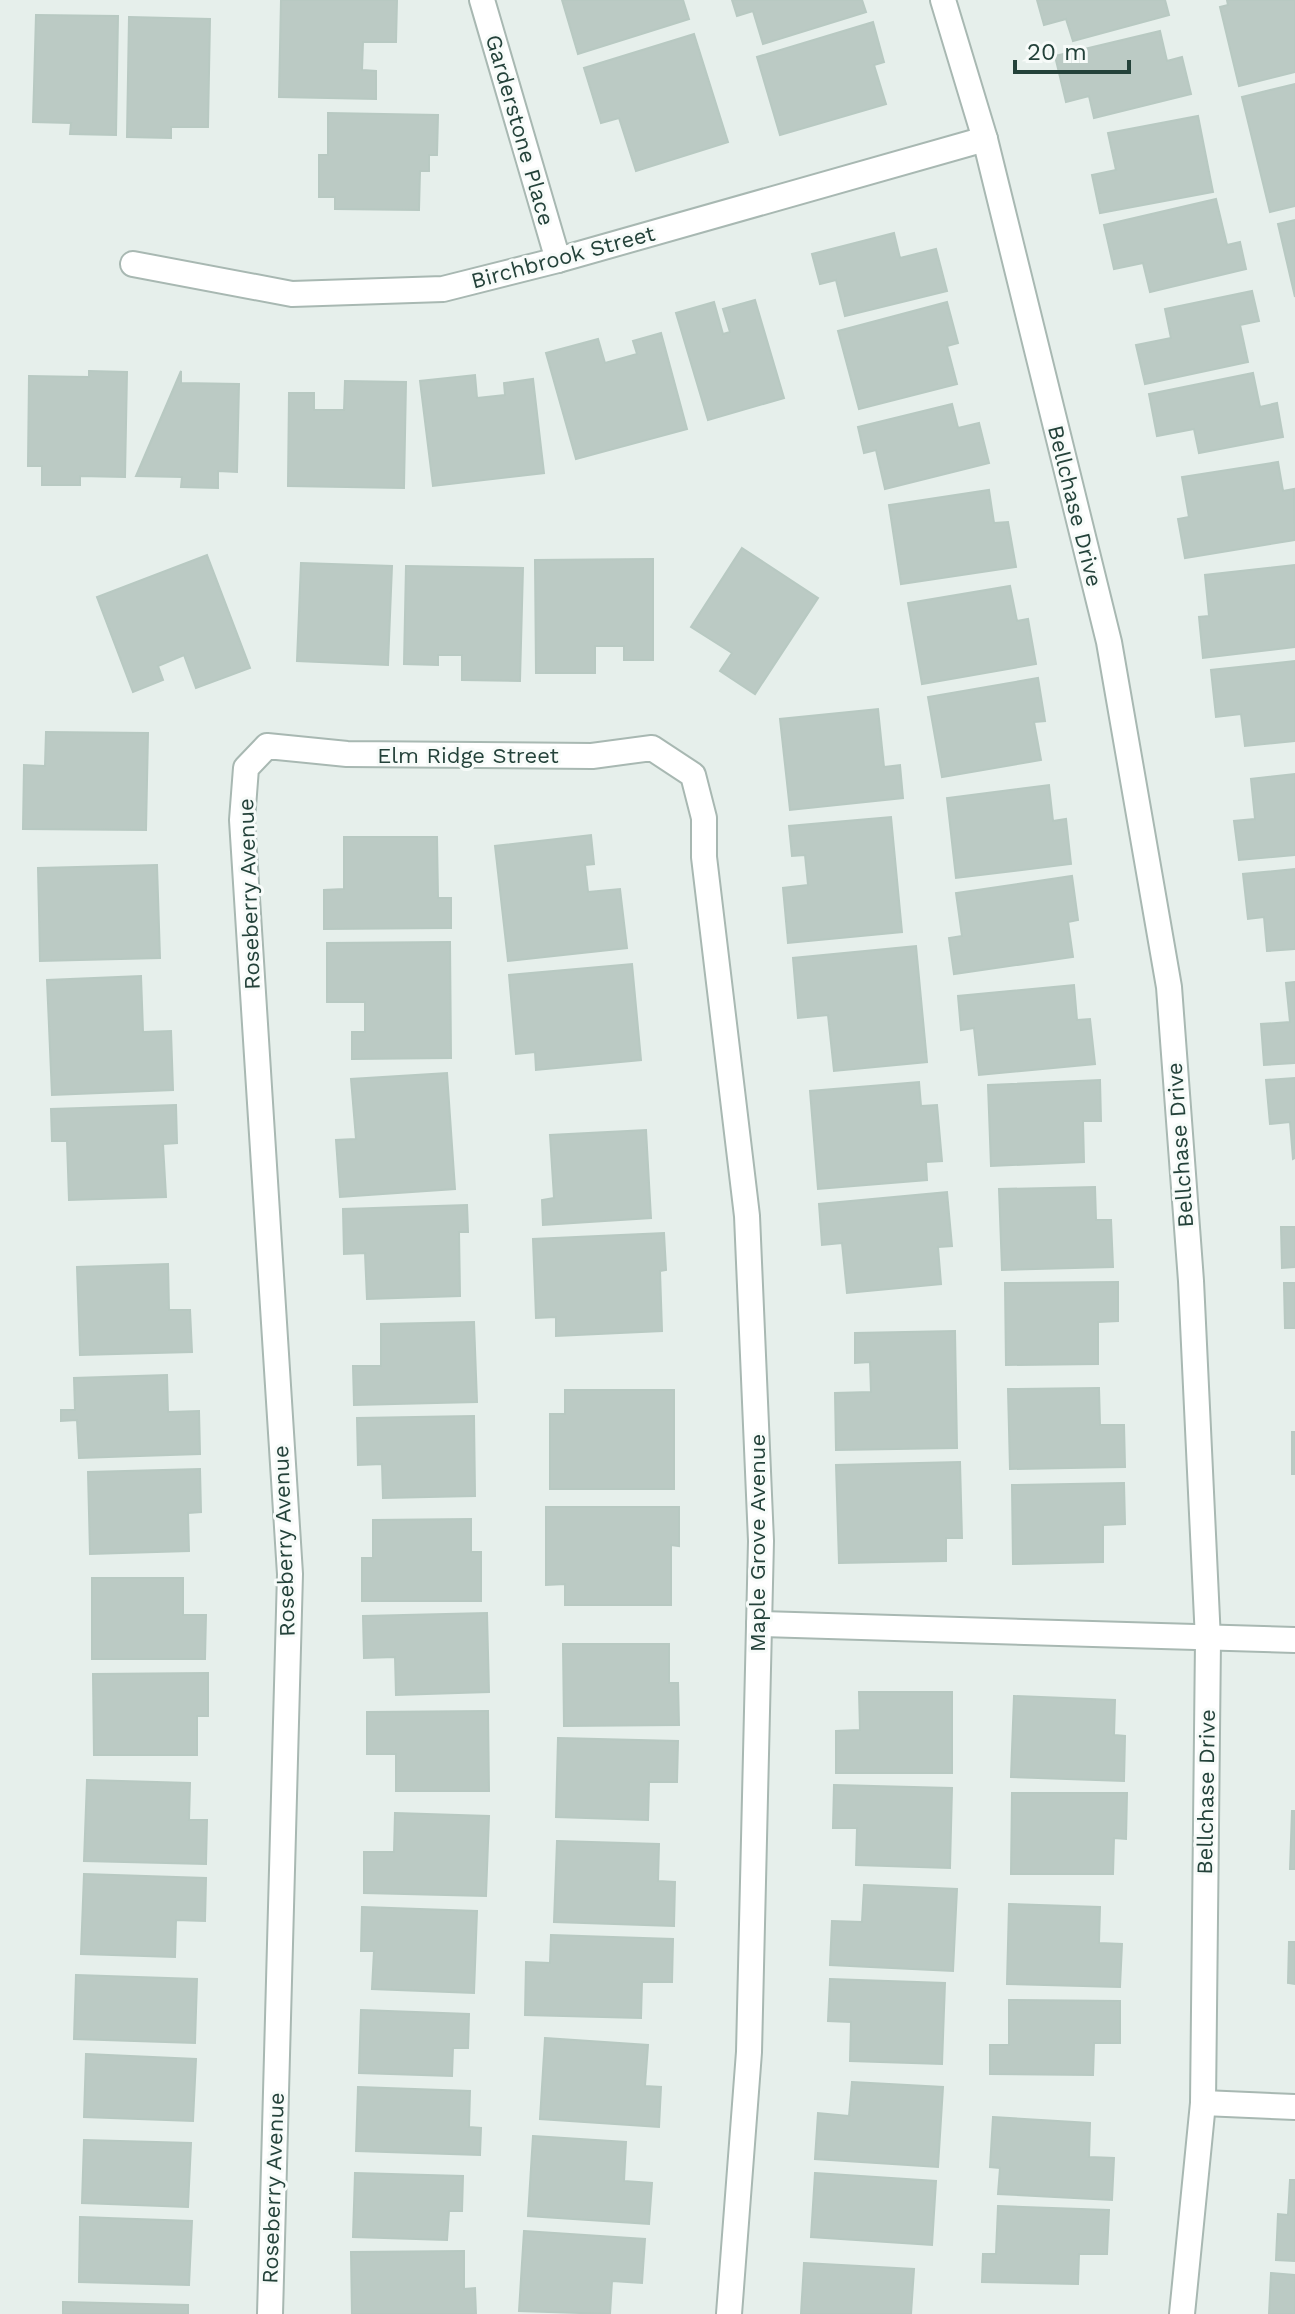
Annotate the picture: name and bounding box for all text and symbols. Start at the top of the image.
scale bar [1015,24,1129,74]
street label: Garderstone Place [481,32,559,228]
text: 20 m [1027,38,1087,66]
street label: Birchbrook Street [468,220,658,294]
street label: Bellchase Drive [1043,423,1107,589]
street label: Elm Ridge Street [377,743,559,768]
street label: Roseberry Avenue [233,798,265,990]
street label: Bellchase Drive [1162,1062,1198,1228]
street label: Maple Grove Avenue [745,1434,770,1652]
street label: Roseberry Avenue [268,1445,300,1637]
street label: Bellchase Drive [1192,1709,1220,1875]
street label: Roseberry Avenue [257,2092,289,2284]

